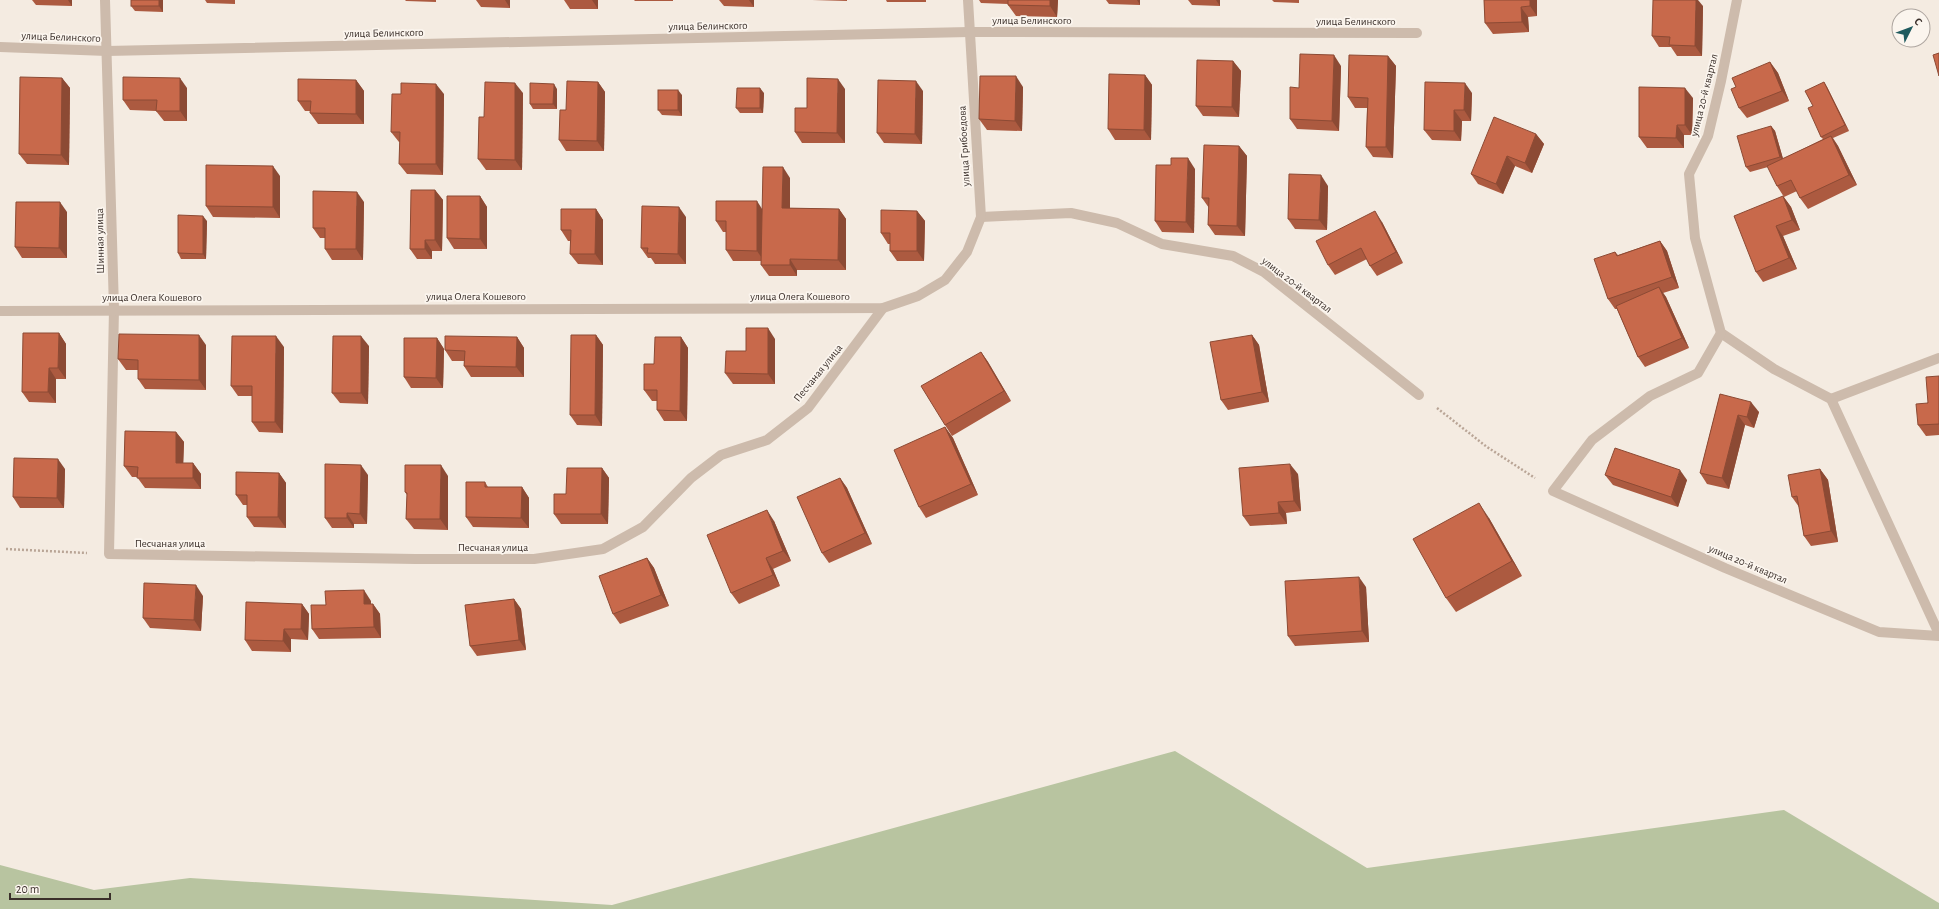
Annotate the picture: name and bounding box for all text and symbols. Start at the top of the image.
north arrow [1891,8,1931,48]
street label: улица Белинского [991,15,1072,26]
street label: улица Белинского [1315,16,1396,27]
text: С [1912,16,1924,28]
street label: улица Белинского [667,20,748,32]
street label: улица Белинского [343,27,424,39]
street label: улица Белинского [20,30,101,44]
street label: улица 20-й квартал [1688,53,1720,138]
street label: улица Грибоедова [956,105,972,188]
street label: Шинная улица [94,208,106,274]
street label: улица 20-й квартал [1259,255,1334,315]
street label: улица Олега Кошевого [425,291,526,302]
street label: улица Олега Кошевого [749,291,850,302]
street label: улица Олега Кошевого [101,292,202,303]
street label: Песчаная улица [792,342,844,404]
street label: Песчаная улица [135,538,205,549]
street label: Песчаная улица [458,542,528,553]
street label: улица 20-й квартал [1706,542,1789,586]
scale bar [10,875,110,901]
text: 20 m [16,883,39,895]

